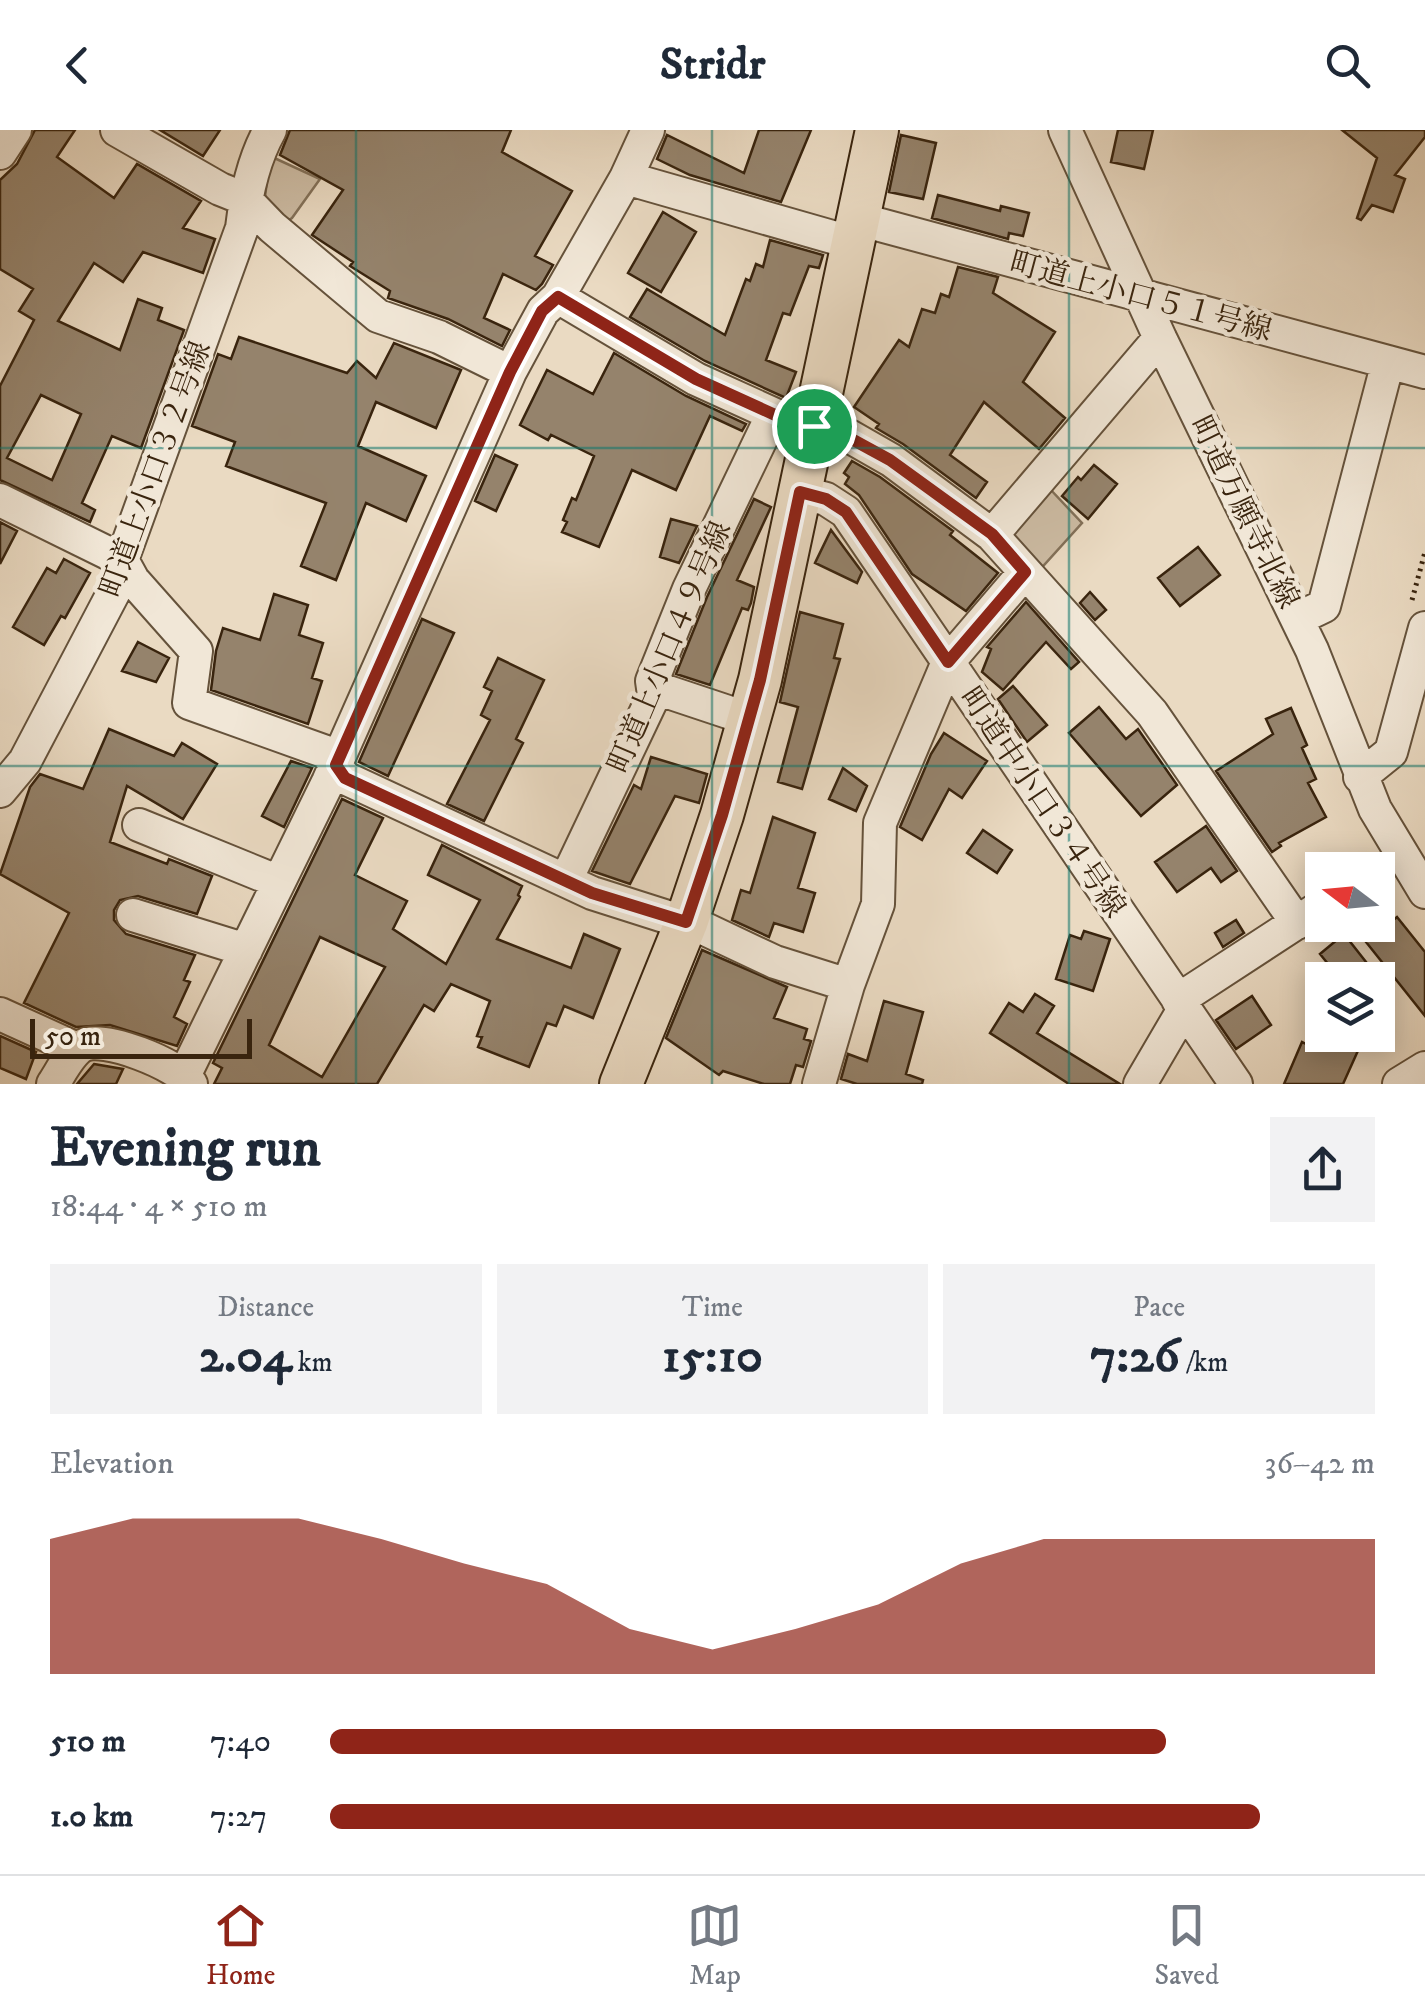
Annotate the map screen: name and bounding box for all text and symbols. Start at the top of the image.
text: Stridr [660,37,765,93]
icon: back [50,38,105,93]
icon: search [1320,38,1375,93]
street label: 町道上小口５１号線 [1005,245,1276,350]
street label: 町道上小口３２号線 [93,336,220,603]
pin [772,384,857,469]
icon: arrive [787,399,842,454]
street label: 町道万願寺北線 [1181,410,1306,615]
street label: 町道上小口４９号線 [601,516,740,779]
street label: 町道中小口３４号線 [951,681,1133,925]
north arrow [1305,852,1395,942]
map controls [1305,852,1395,1052]
button: layers [1305,962,1395,1052]
scale bar [30,1014,252,1058]
text: 50 m [45,1019,101,1054]
text: Evening run [50,1115,321,1184]
button: share [1270,1117,1375,1222]
text: 18:44 · 4 × 510 m [50,1187,267,1227]
text: Distance [218,1290,314,1325]
text: Time [682,1290,743,1325]
text: Pace [1133,1290,1185,1325]
text: 2.04 [199,1325,292,1388]
text: 15:10 [662,1325,763,1388]
text: 7:26 [1090,1325,1180,1388]
text: km [292,1345,333,1380]
text: /km [1180,1345,1228,1380]
text: Elevation [50,1444,174,1484]
text: 36–42 m [1265,1444,1375,1484]
text: 510 m [50,1722,126,1762]
text: 7:40 [210,1722,271,1762]
text: 1.0 km [50,1797,133,1837]
text: 7:27 [210,1797,267,1837]
tab: Home [206,1898,275,1993]
tab: Map [687,1898,742,1993]
tab: Saved [1155,1898,1219,1993]

